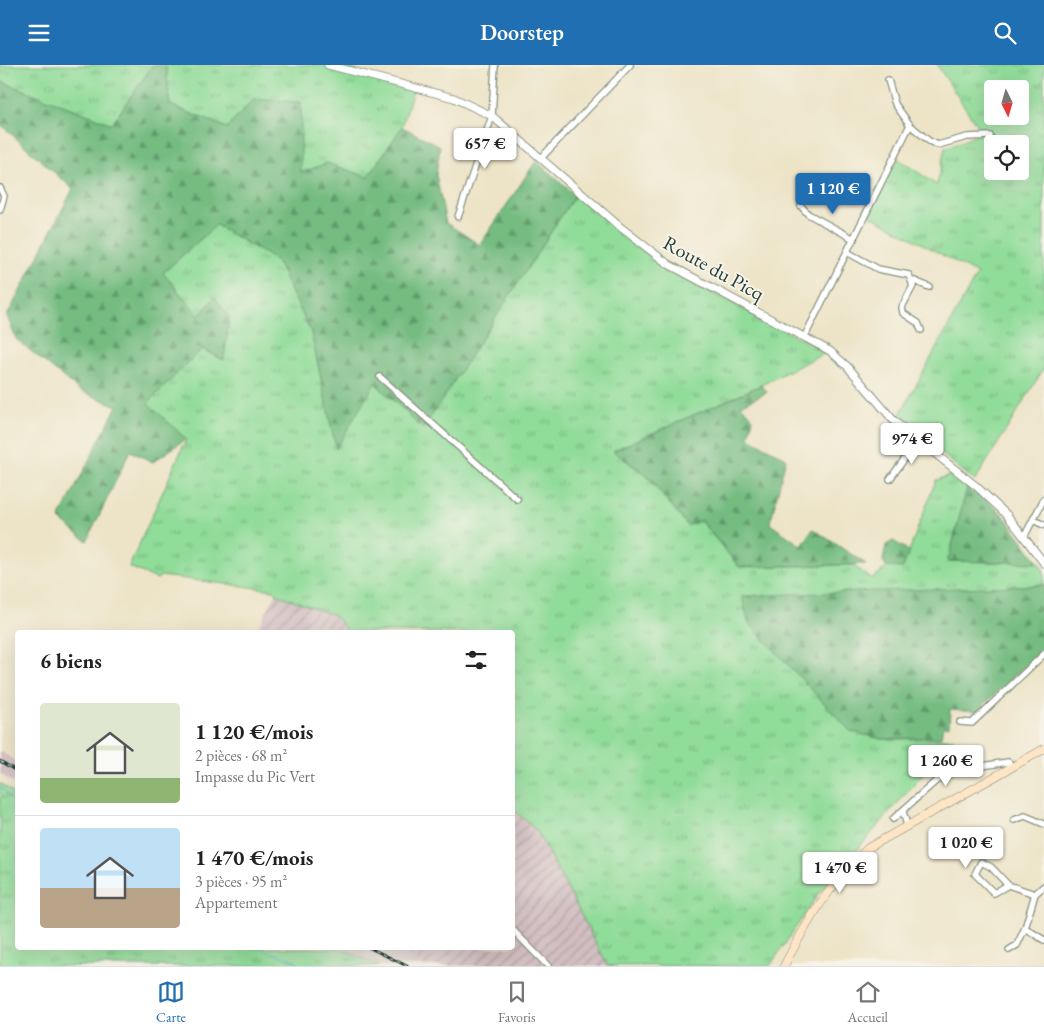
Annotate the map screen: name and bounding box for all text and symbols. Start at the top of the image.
text: Doorstep [480,18,564,47]
icon: menu [25,19,53,47]
icon: search [991,19,1019,47]
north arrow [984,80,1029,125]
map controls [984,80,1029,180]
pin: 657 € [450,127,520,170]
text: 657 € [465,133,506,154]
button: locate [984,135,1029,180]
pin: 1 120 € [787,173,879,215]
text: 1 120 € [806,178,860,199]
street label: Route du Picq [659,230,770,307]
pin: 974 € [877,423,947,465]
text: 974 € [892,428,933,449]
icon: filters [462,646,490,674]
text: 6 biens [40,647,102,674]
text: 1 120 €/mois [195,718,313,745]
icon: home [80,723,140,783]
text: 2 pièces · 68 m² [195,745,287,766]
pin: 1 260 € [900,745,992,787]
text: 1 260 € [919,750,973,771]
text: Impasse du Pic Vert [195,766,315,787]
pin: 1 020 € [920,827,1012,869]
text: 1 020 € [939,832,993,853]
text: 1 470 €/mois [195,844,313,871]
icon: home [80,848,140,908]
pin: 1 470 € [794,851,886,894]
text: 1 470 € [813,857,867,878]
text: 3 pièces · 95 m² [195,871,287,892]
text: Appartement [195,892,278,913]
tab: Carte [156,978,186,1026]
tab: Favoris [498,978,536,1026]
tab: Accueil [848,978,888,1026]

